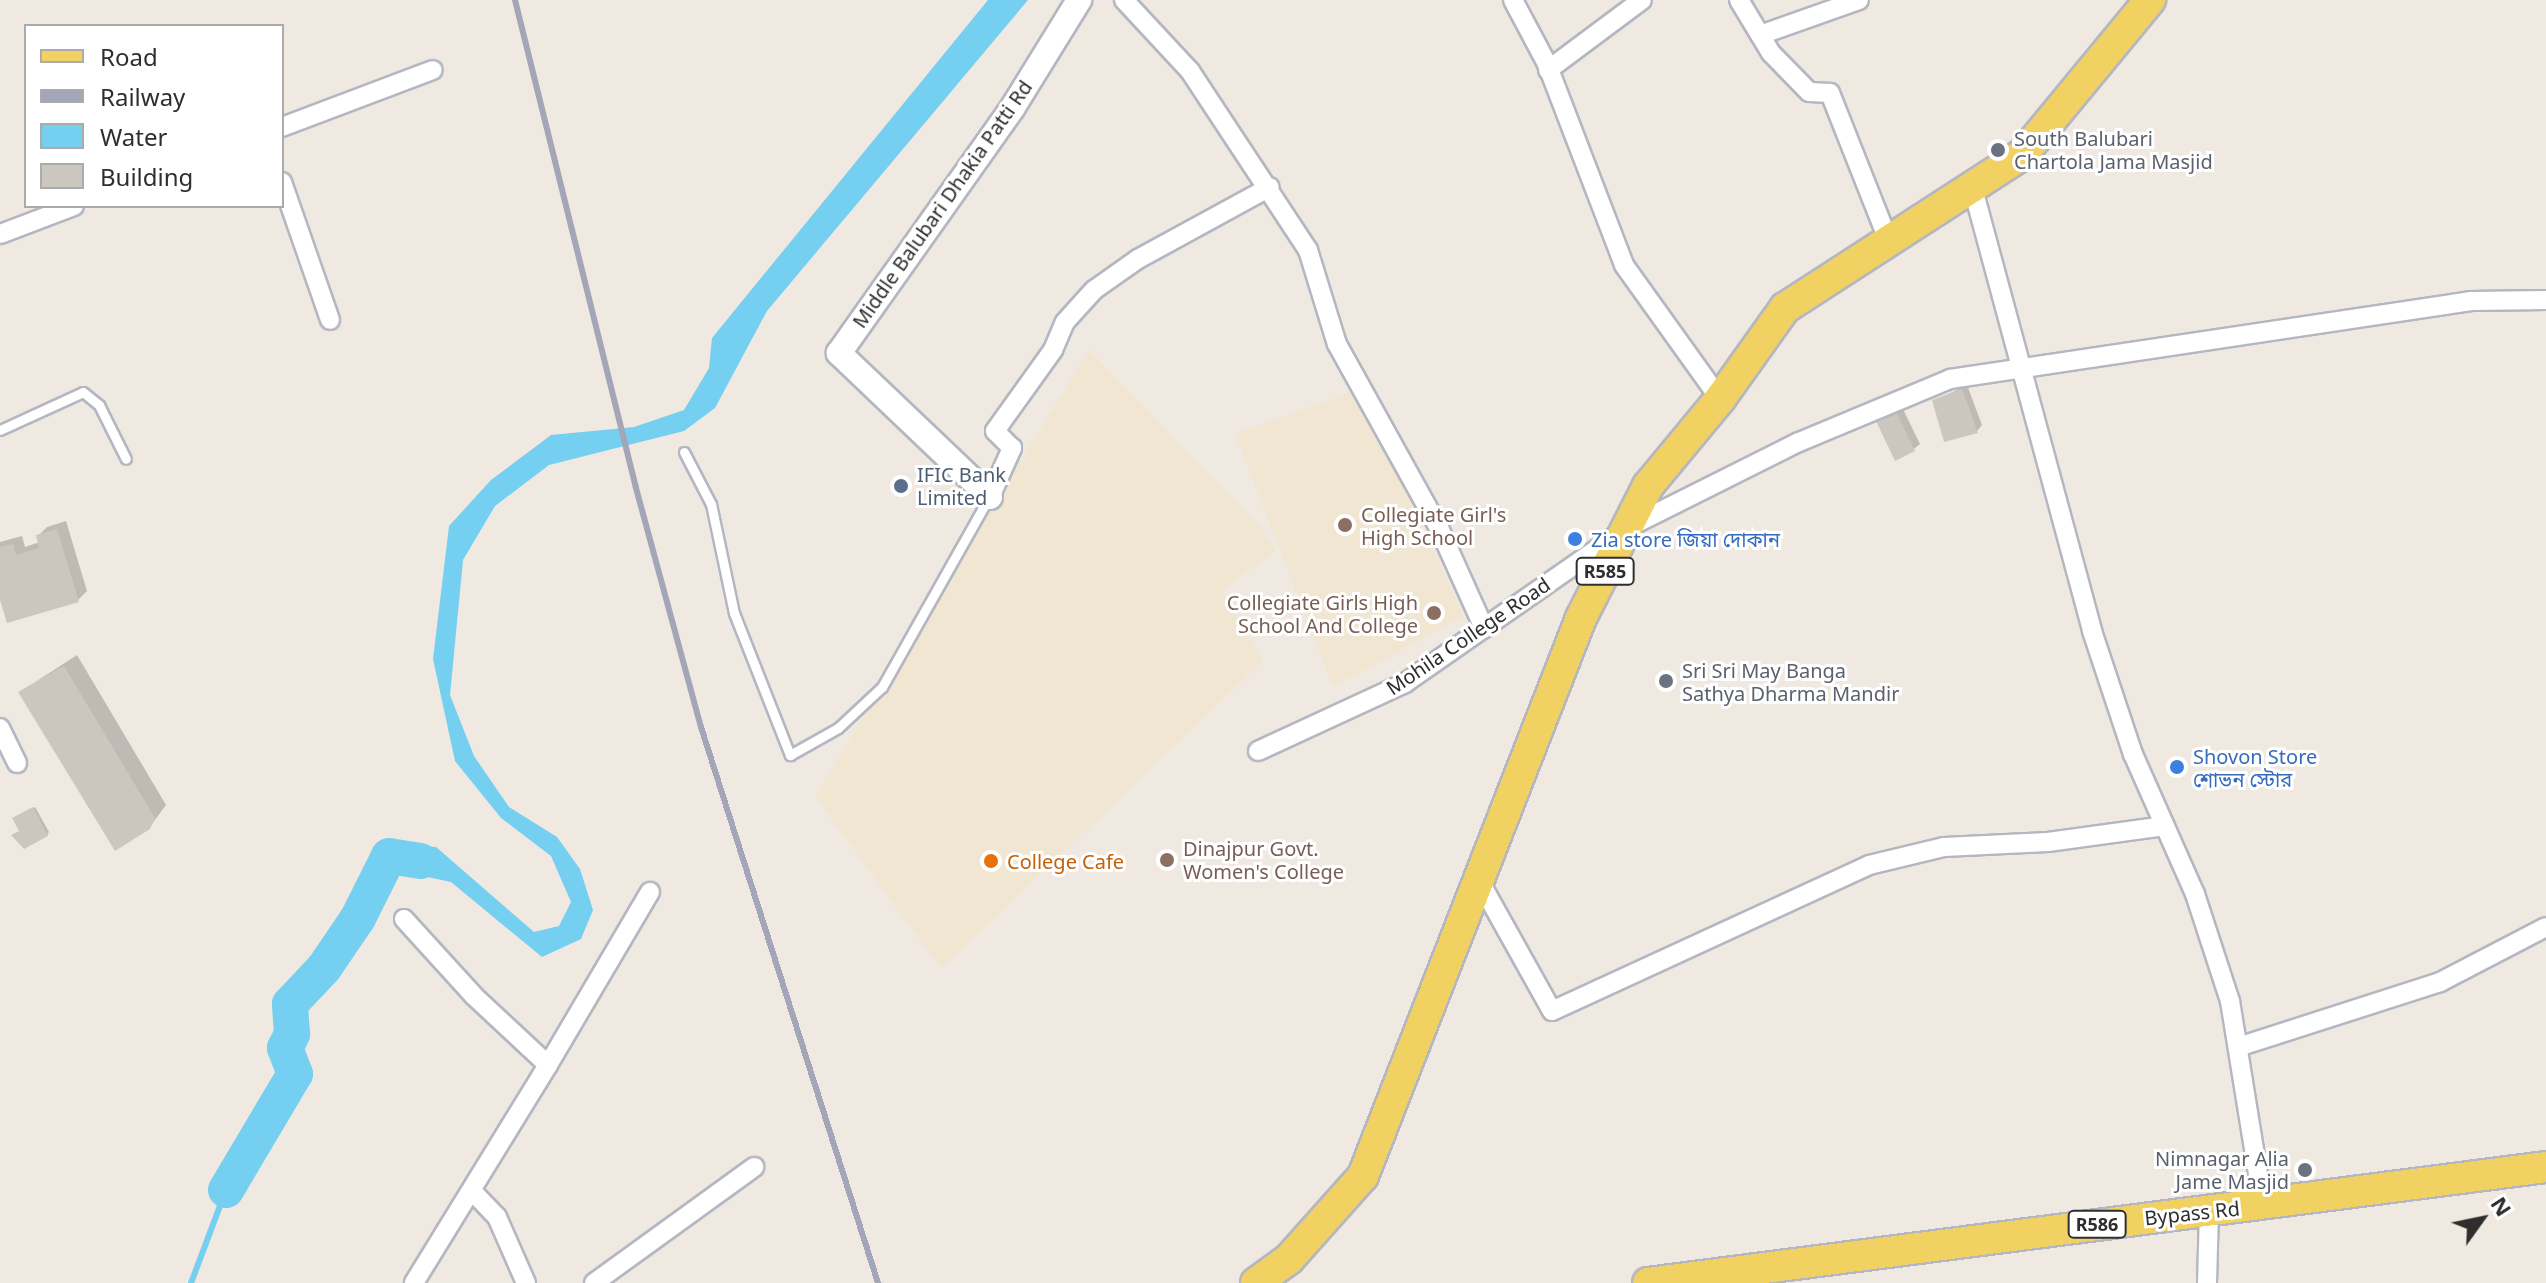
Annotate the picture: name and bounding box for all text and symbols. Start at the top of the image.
legend [24,24,284,208]
text: Road [100,40,158,73]
street label: Middle Balubari Dhakia Patti Rd [847,76,1037,332]
text: Railway [100,80,185,113]
text: Water [100,120,167,153]
place label: South Balubari Chartola Jama Masjid [2014,126,2213,173]
marker: South Balubari Chartola Jama Masjid [1989,141,2007,159]
text: Building [100,160,193,193]
place label: IFIC Bank Limited [917,462,1006,509]
marker: IFIC Bank Limited [892,477,910,495]
place label: Collegiate Girl's High School [1361,502,1506,549]
marker: Collegiate Girl's High School [1336,516,1354,534]
place label: Zia store জিয়া দোকান [1591,527,1780,551]
marker: Zia store জিয়া দোকান [1566,530,1584,548]
road number: R585 [1575,557,1635,585]
street label: Mohila College Road [1381,572,1555,700]
place label: Collegiate Girls High School And College [1227,590,1418,637]
marker: Collegiate Girls High School And College [1425,604,1443,622]
place label: Sri Sri May Banga Sathya Dharma Mandir [1682,658,1899,705]
marker: Sri Sri May Banga Sathya Dharma Mandir [1657,672,1675,690]
place label: Shovon Store শোভন স্টোর [2193,744,2317,791]
marker: Shovon Store শোভন স্টোর [2168,758,2186,776]
place label: Dinajpur Govt. Women's College [1183,836,1344,883]
place label: College Cafe [1007,849,1124,873]
marker: Dinajpur Govt. Women's College [1158,851,1176,869]
marker: College Cafe [982,852,1000,870]
place label: Nimnagar Alia Jame Masjid [2155,1146,2289,1193]
marker: Nimnagar Alia Jame Masjid [2296,1161,2314,1179]
north arrow [2442,1179,2522,1259]
text: N [2485,1190,2520,1222]
street label: Bypass Rd [2143,1196,2241,1230]
road number: R586 [2067,1210,2127,1238]

